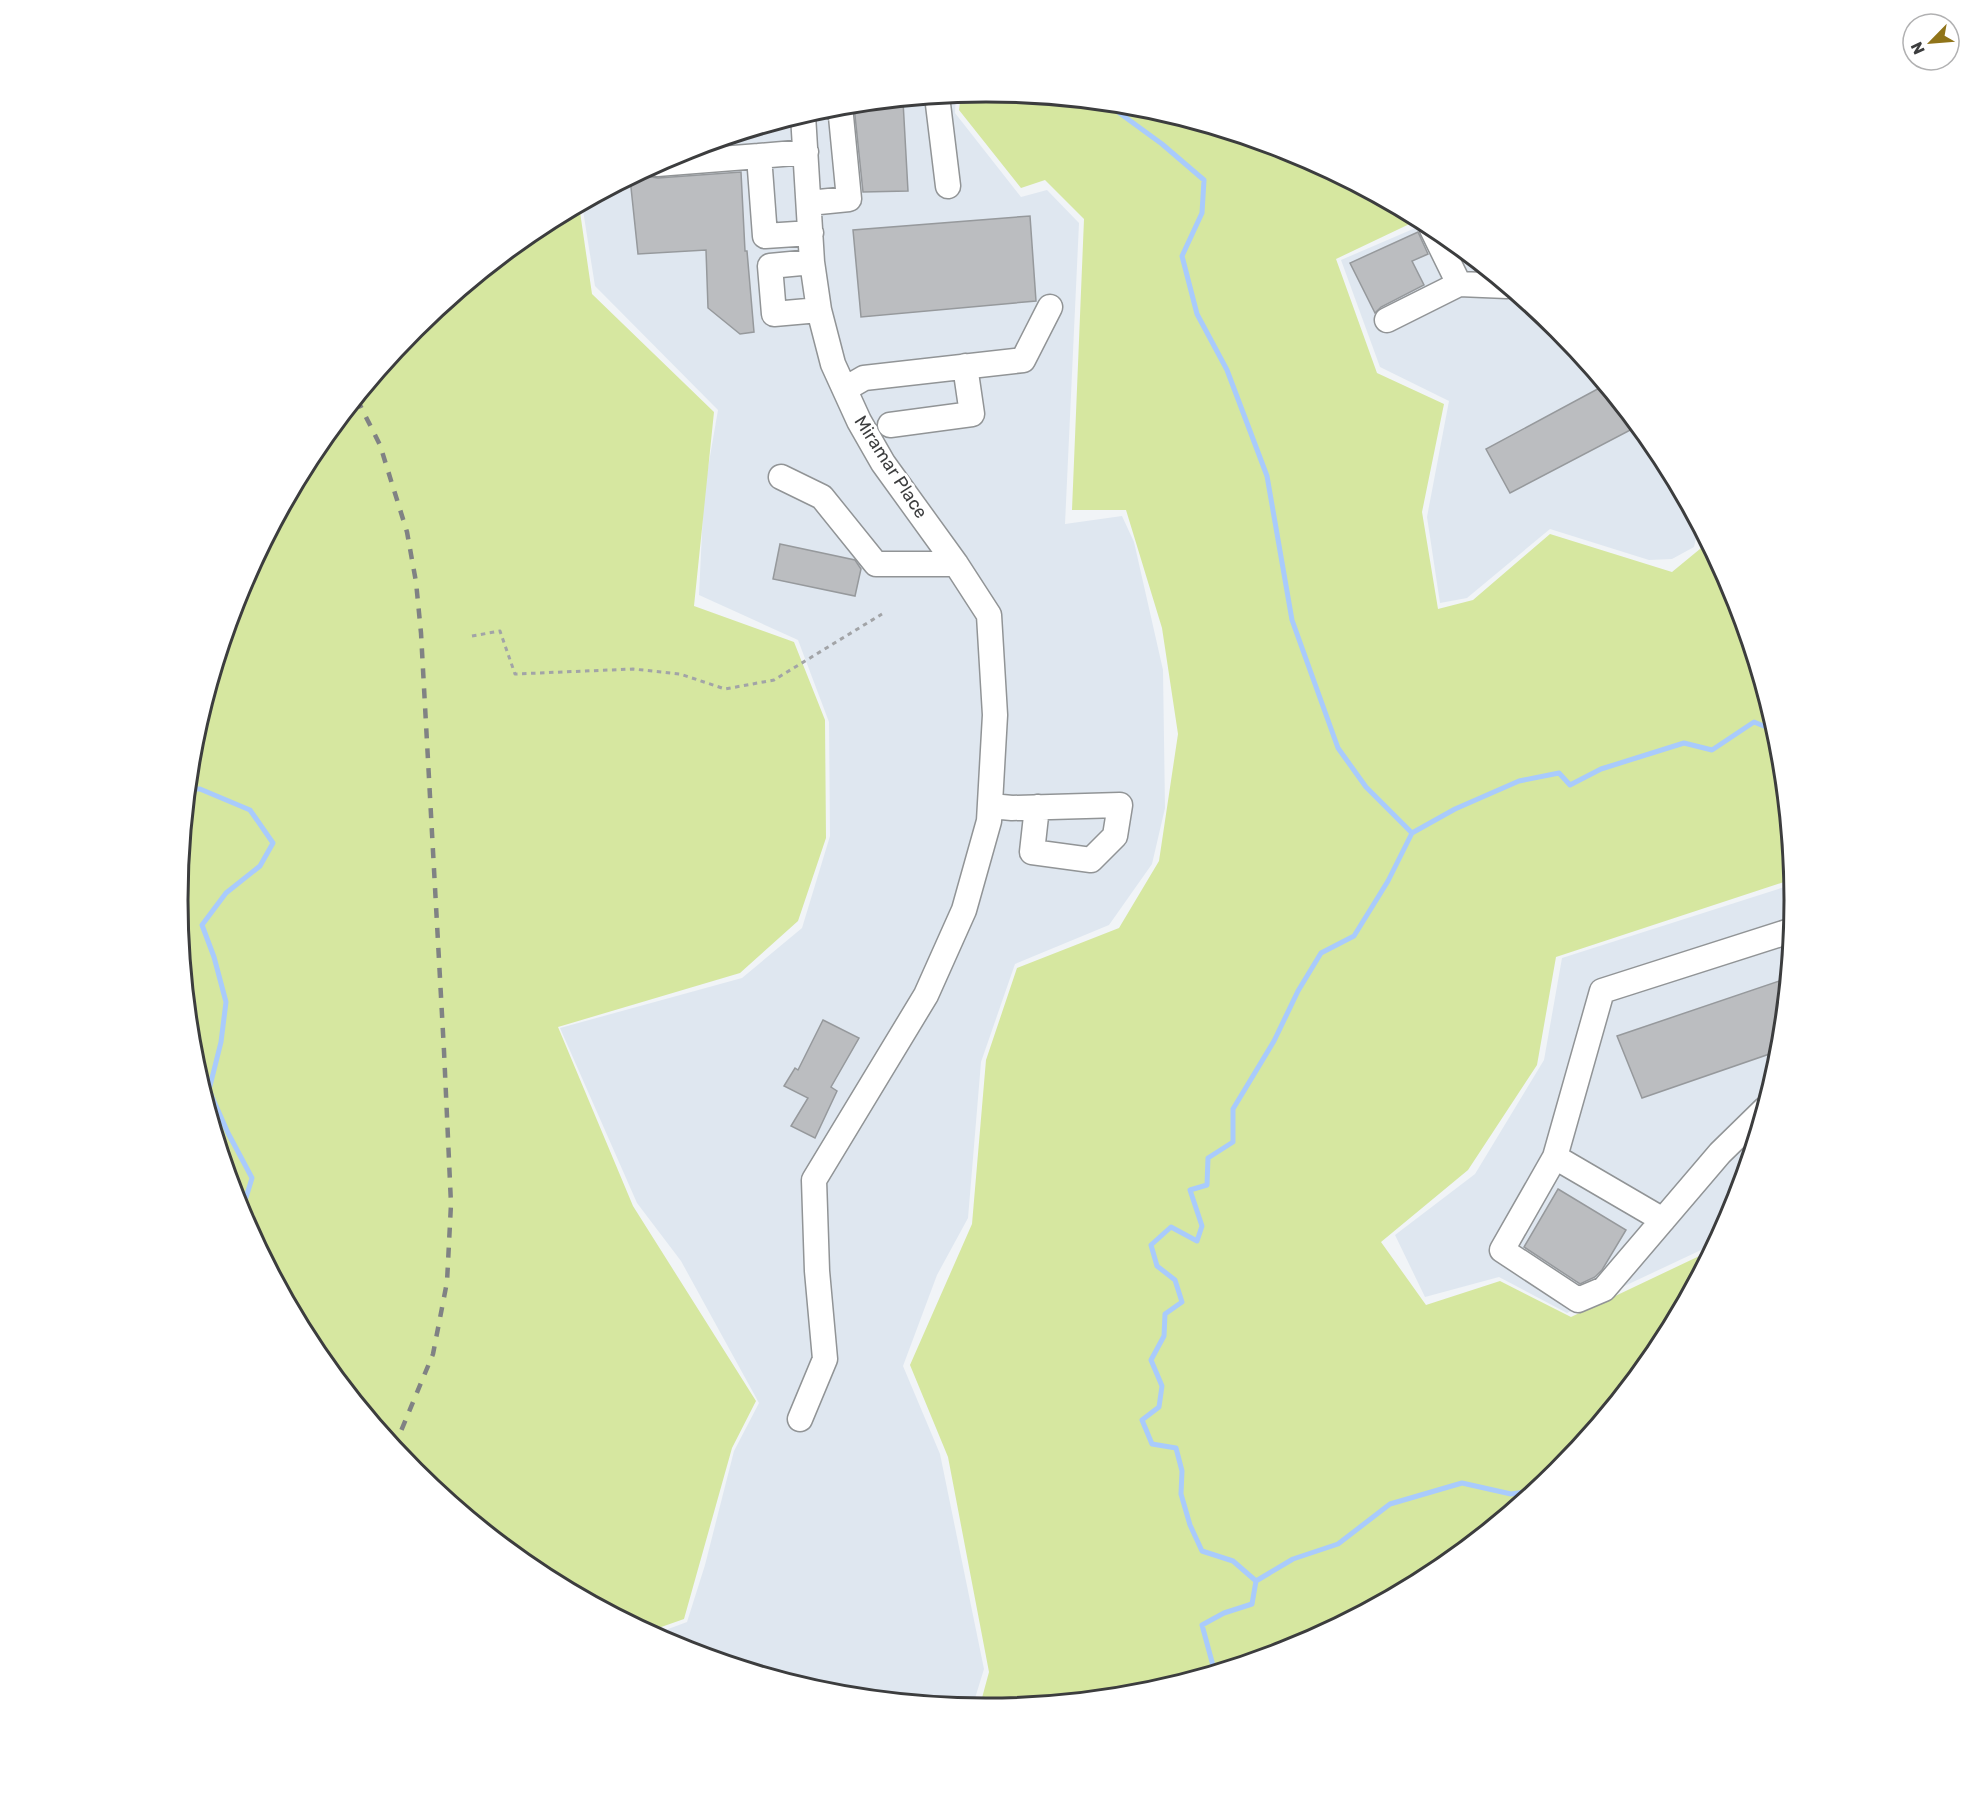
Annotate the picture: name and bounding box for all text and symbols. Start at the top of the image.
north arrow [1901,12,1961,72]
text: N [1907,39,1929,57]
street label: Miramar Place [850,412,932,522]

